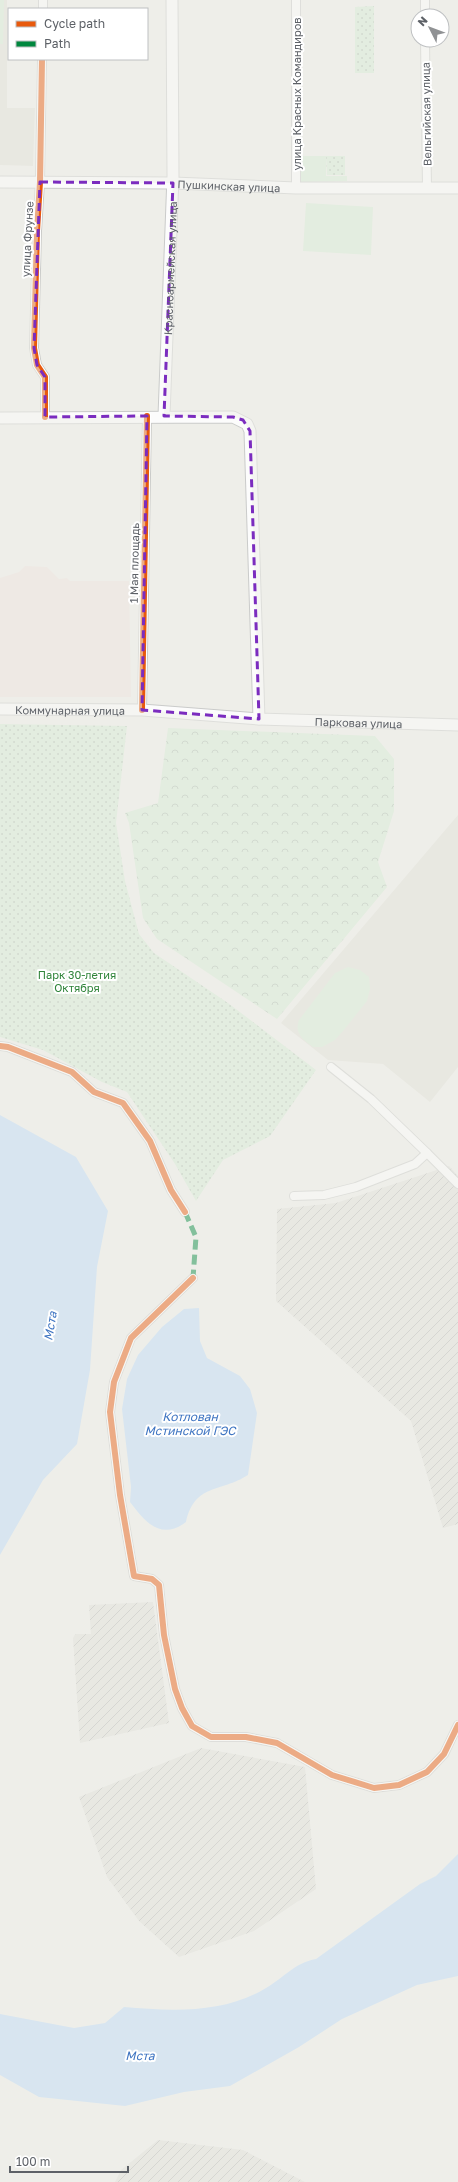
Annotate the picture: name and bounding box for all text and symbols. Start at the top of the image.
legend [8,8,148,60]
north arrow [410,8,450,48]
text: N [415,14,430,28]
text: Cycle path [44,16,105,31]
street label: улица Красных Командиров [290,17,303,171]
text: Path [44,36,71,51]
street label: Вельгийская улица [419,62,433,166]
street label: Пушкинская улица [177,177,281,194]
street label: улица Фрунзе [19,201,35,277]
street label: Красноармейская улица [161,201,179,335]
street label: 1 Мая площадь [127,522,141,603]
street label: Коммунарная улица [15,703,125,716]
street label: Парковая улица [315,714,403,730]
park label: Парк 30-летия Октября [38,968,116,994]
water label: Мста [40,1309,60,1342]
water label: Котлован Мстинской ГЭС [145,1409,237,1438]
water label: Мста [125,2048,156,2063]
scale bar [10,2148,128,2174]
text: 100 m [16,2154,50,2169]

